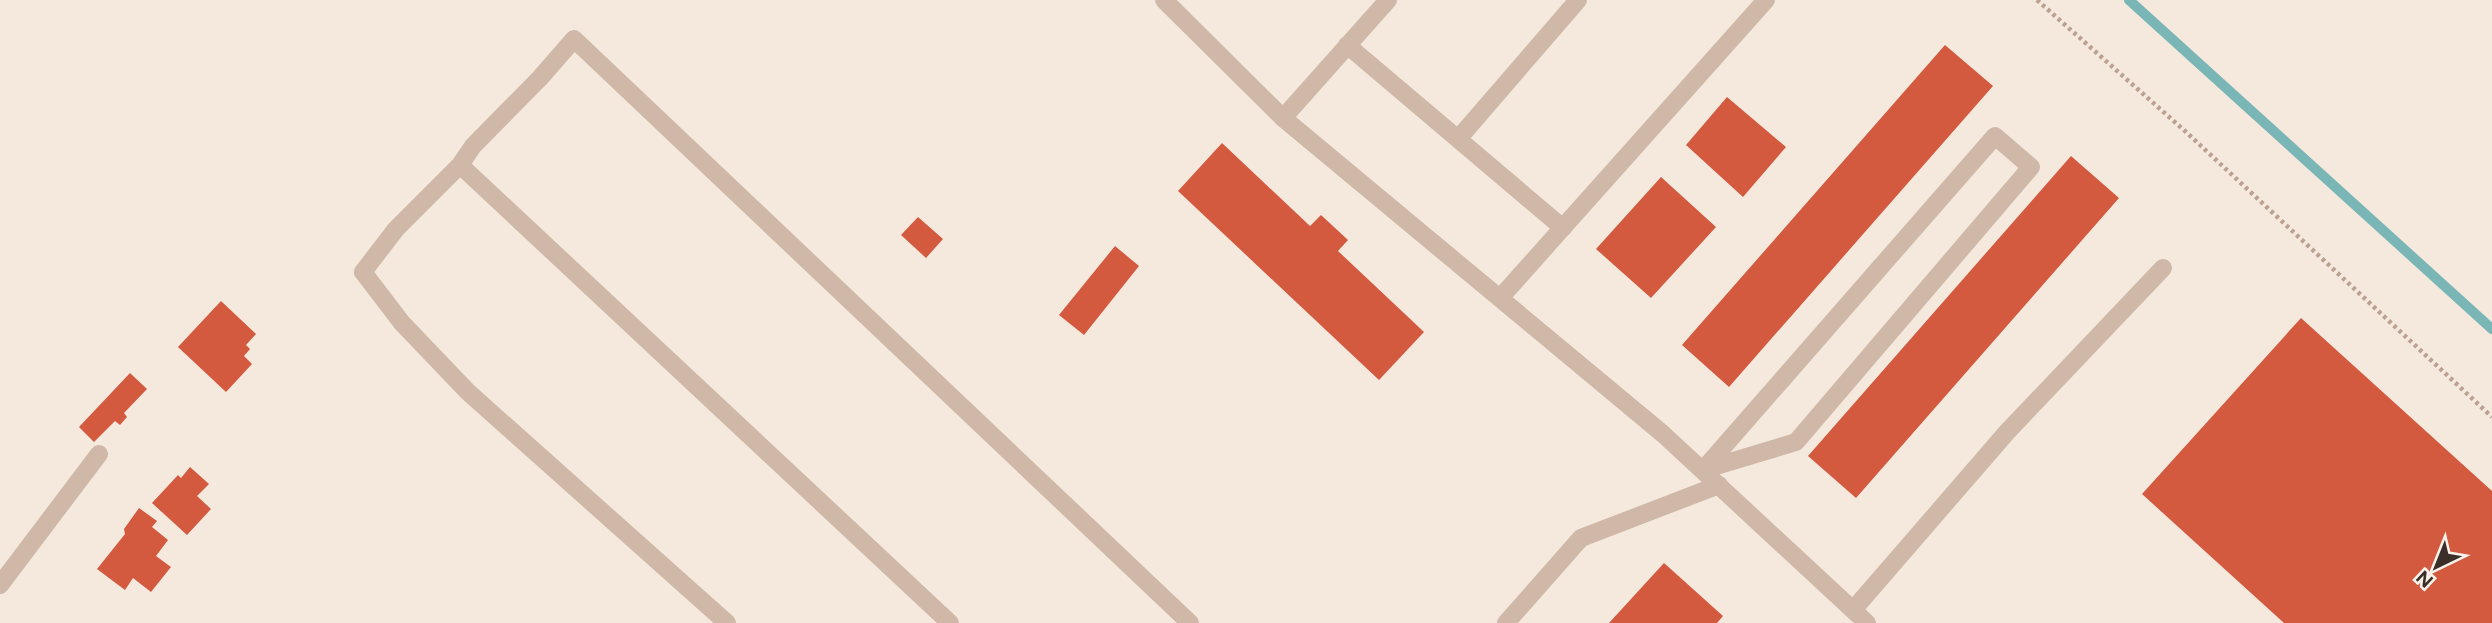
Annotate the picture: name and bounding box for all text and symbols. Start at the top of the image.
north arrow [2401,532,2471,602]
text: N [2412,566,2438,592]

